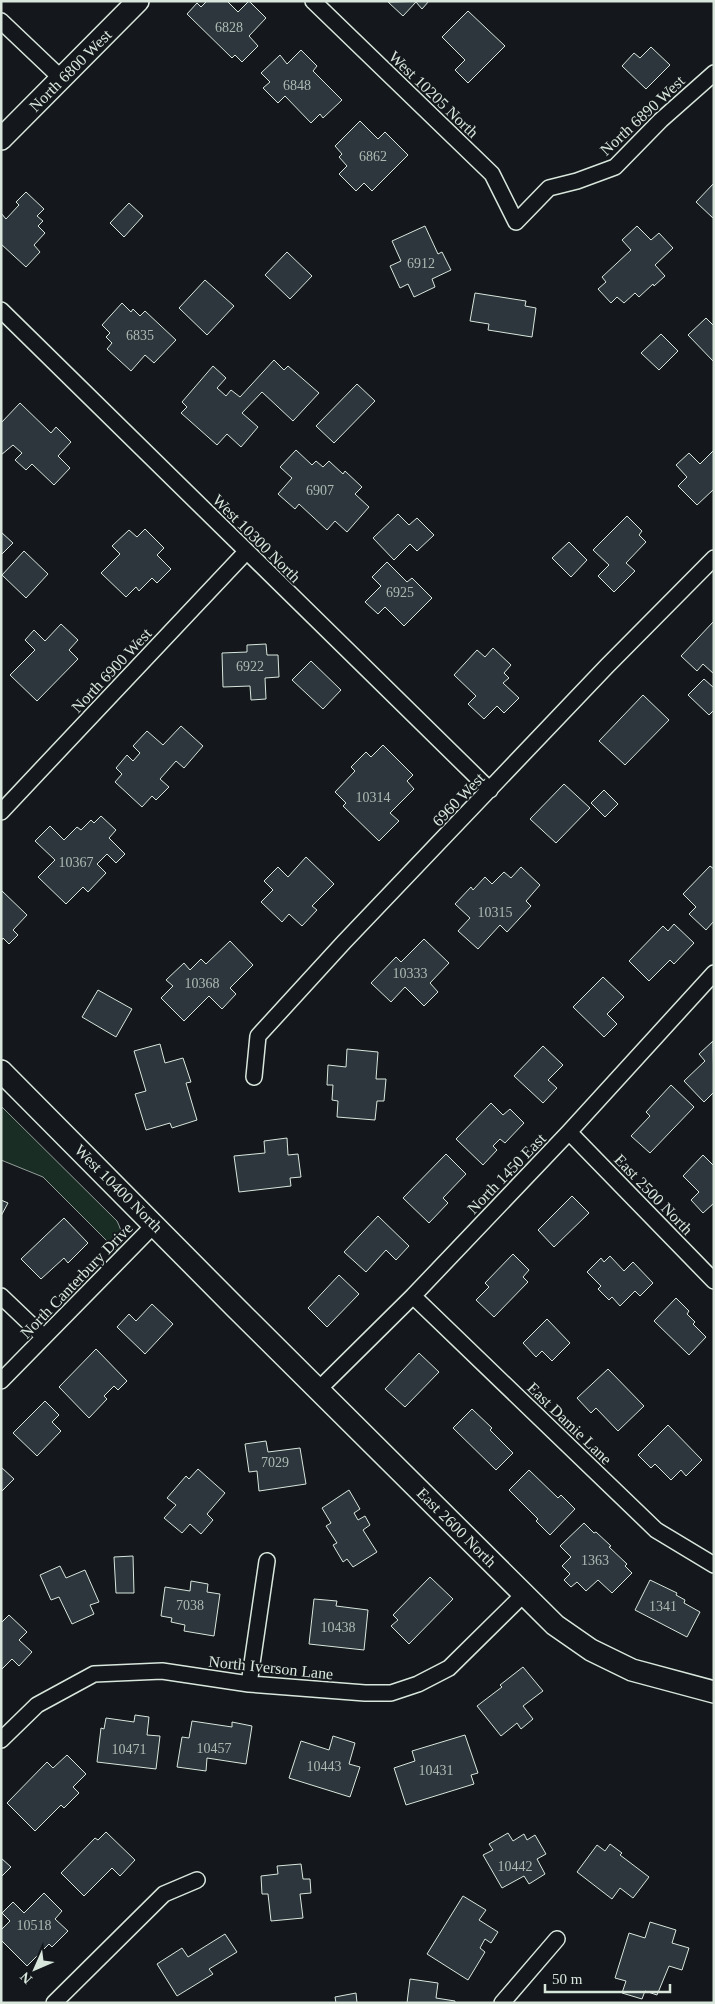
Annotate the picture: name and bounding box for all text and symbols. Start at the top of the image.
house number: 6828 [215,20,243,35]
street label: North 6800 West [26,26,115,115]
street label: West 10205 North [386,48,482,141]
street label: North 6890 West [597,72,688,159]
house number: 6848 [283,78,311,93]
house number: 6862 [359,149,387,164]
house number: 6912 [407,256,435,271]
house number: 6835 [126,328,154,343]
house number: 6907 [306,483,334,498]
street label: West 10300 North [209,491,304,586]
house number: 6925 [386,585,414,600]
street label: North 6900 West [68,624,155,716]
house number: 6922 [236,659,264,674]
street label: 6960 West [429,769,488,829]
house number: 10314 [356,790,391,805]
house number: 10367 [59,855,94,870]
house number: 10315 [478,905,513,920]
house number: 10333 [393,966,428,981]
house number: 10368 [185,976,220,991]
street label: North 1450 East [464,1129,549,1217]
street label: West 10400 North [71,1141,166,1236]
street label: East 2500 North [611,1151,696,1238]
street label: North Canterbury Drive [17,1219,137,1342]
street label: East Damie Lane [524,1379,615,1468]
house number: 7029 [261,1455,289,1470]
street label: East 2600 North [414,1484,500,1570]
house number: 1363 [581,1553,609,1568]
house number: 7038 [176,1598,204,1613]
house number: 1341 [649,1599,677,1614]
house number: 10438 [321,1620,356,1635]
street label: North Iverson Lane [208,1652,334,1682]
house number: 10457 [197,1741,232,1756]
house number: 10471 [112,1742,147,1757]
house number: 10443 [307,1759,342,1774]
house number: 10431 [419,1763,454,1778]
house number: 10442 [498,1859,533,1874]
house number: 10518 [17,1918,52,1933]
north arrow [10,1944,60,1994]
scale bar [545,1962,670,1994]
text: N [17,1969,35,1987]
text: 50 m [552,1971,583,1987]

